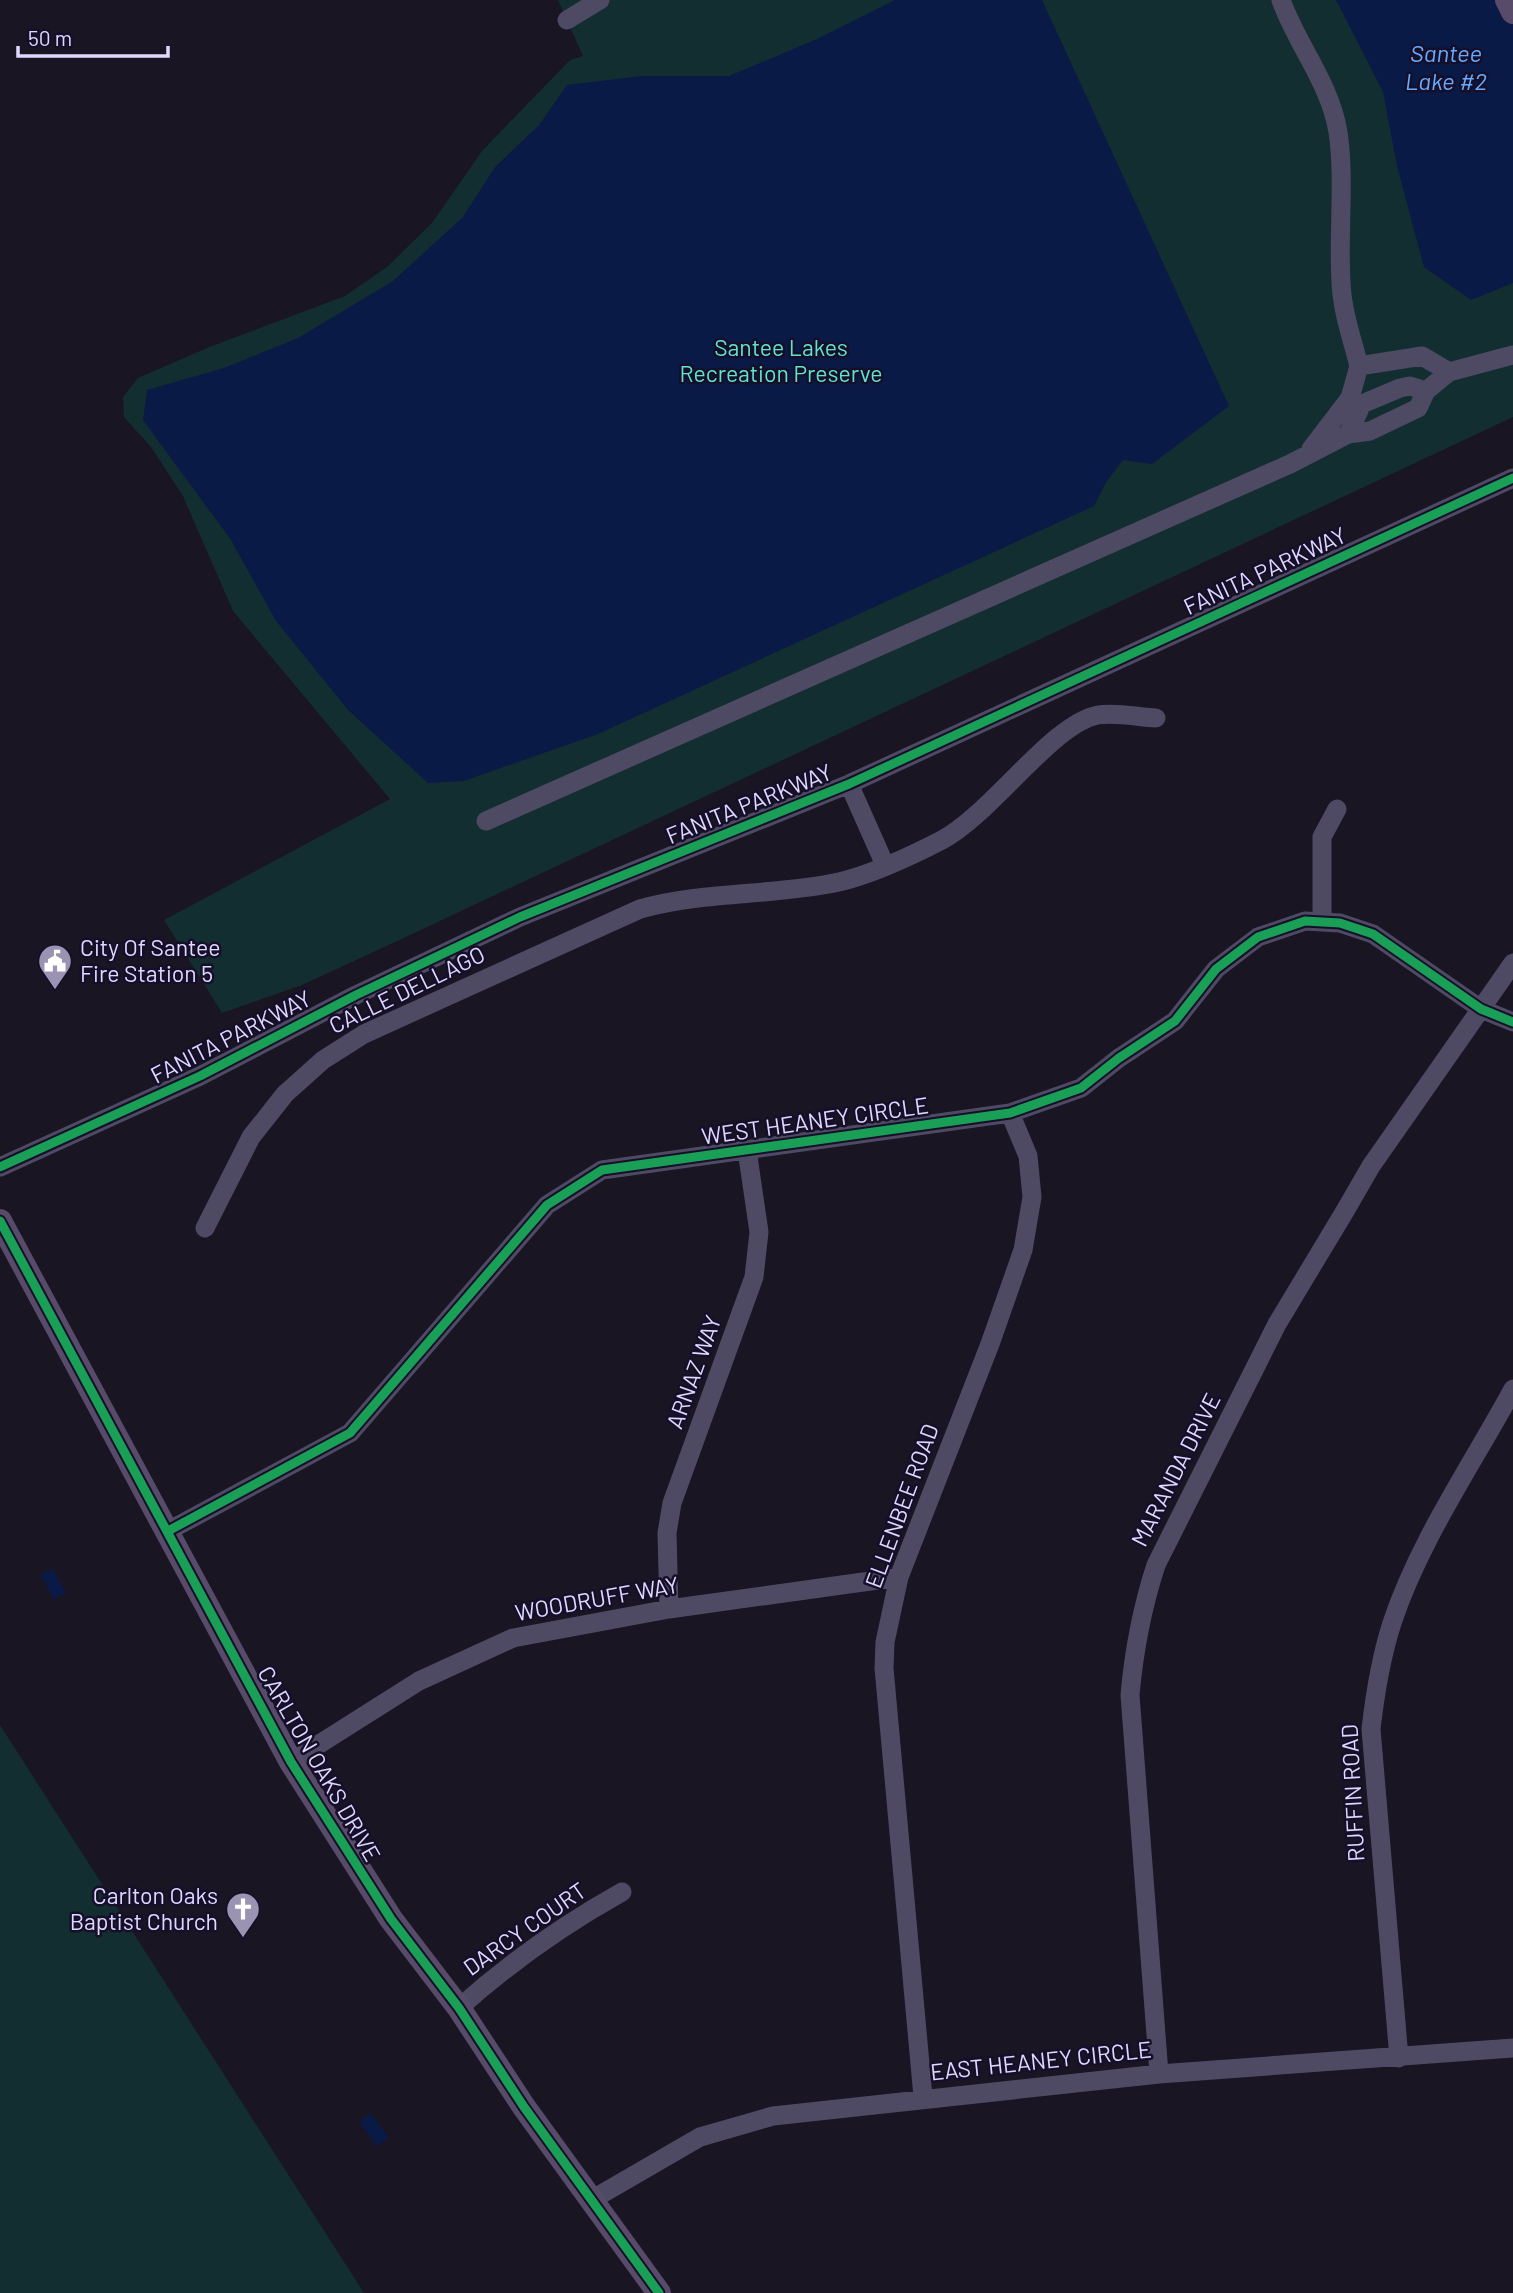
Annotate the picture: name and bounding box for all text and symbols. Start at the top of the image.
scale bar [18,14,168,58]
text: 50 m [28,25,72,50]
water label: Santee Lake #2 [1405,38,1487,95]
park label: Santee Lakes Recreation Preserve [679,333,883,387]
street label: FANITA PARKWAY [1179,520,1350,620]
street label: FANITA PARKWAY [662,757,836,849]
place label: City Of Santee Fire Station 5 [80,933,221,987]
street label: CALLE DELLAGO [324,939,489,1039]
public building icon: City Of Santee Fire Station 5 [36,942,74,991]
street label: FANITA PARKWAY [146,984,315,1089]
street label: WEST HEANEY CIRCLE [699,1090,930,1150]
street label: ARNAZ WAY [660,1311,727,1432]
street label: MARANDA DRIVE [1124,1388,1226,1551]
street label: ELLENBEE ROAD [858,1420,944,1592]
street label: WOODRUFF WAY [513,1570,681,1626]
street label: CARLTON OAKS DRIVE [253,1661,387,1866]
street label: RUFFIN ROAD [1334,1724,1370,1863]
street label: DARCY COURT [458,1876,591,1981]
place label: Carlton Oaks Baptist Church [70,1881,218,1935]
church icon: Carlton Oaks Baptist Church [224,1890,262,1939]
street label: EAST HEANEY CIRCLE [929,2034,1153,2086]

